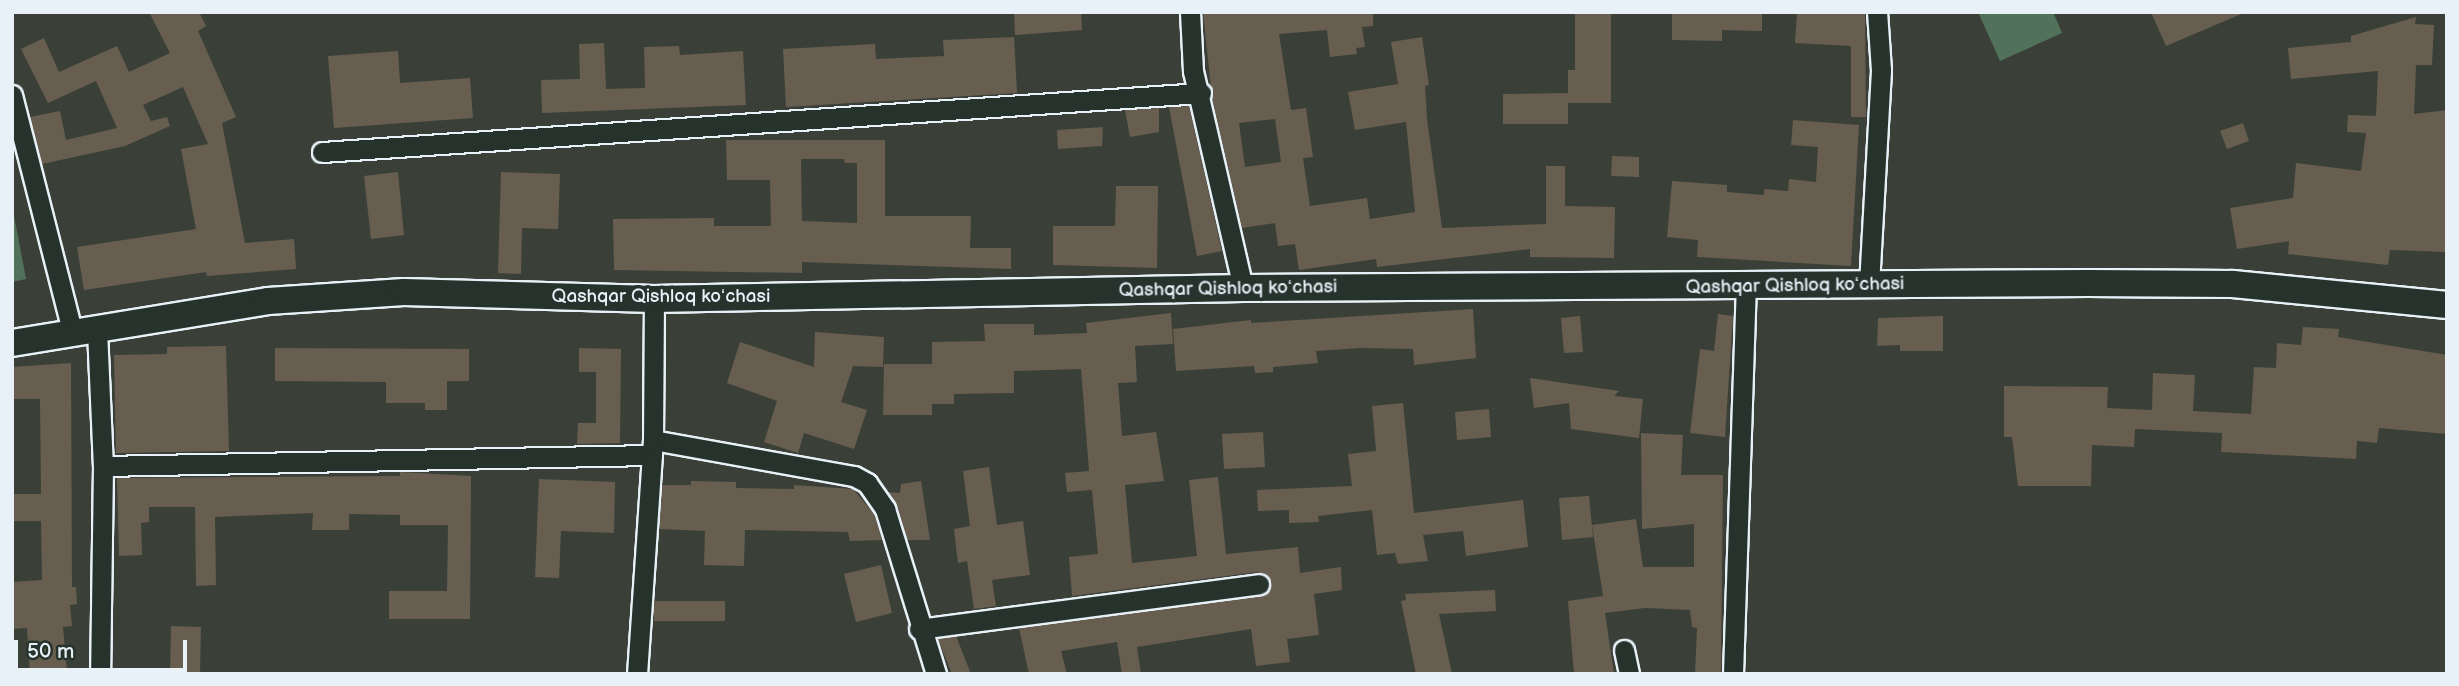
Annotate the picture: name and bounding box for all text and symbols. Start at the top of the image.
street label: Qashqar Qishloq koʻchasi [1685,273,1905,299]
street label: Qashqar Qishloq koʻchasi [1118,276,1338,302]
street label: Qashqar Qishloq koʻchasi [552,286,770,308]
scale bar [18,626,191,670]
text: 50 m [27,639,74,664]

